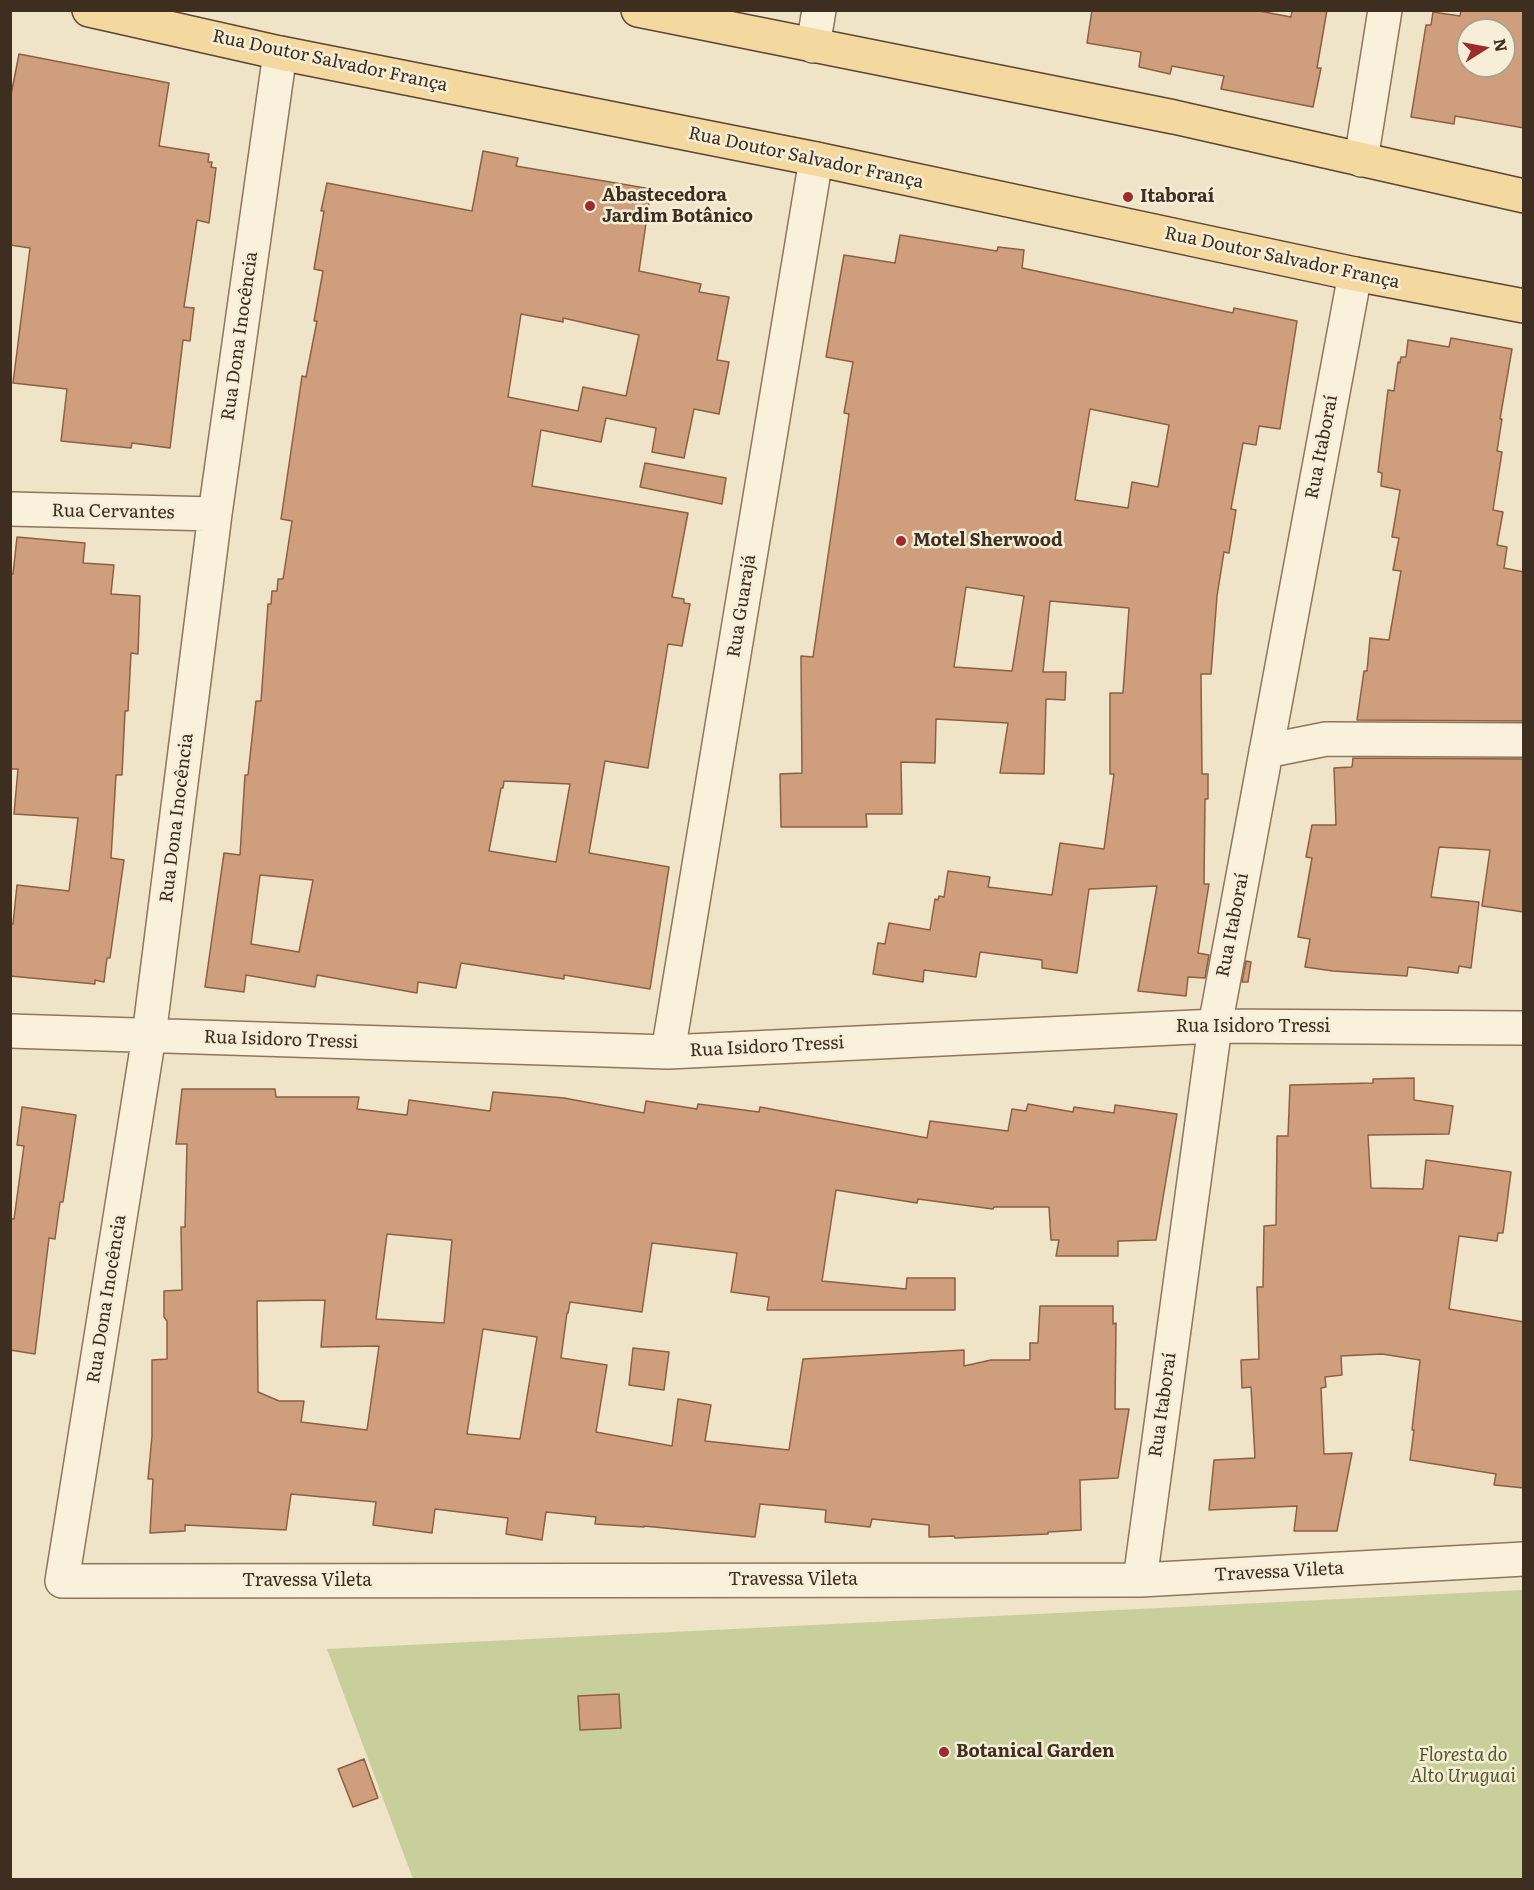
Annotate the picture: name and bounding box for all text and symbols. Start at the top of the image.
north arrow [1456,18,1516,78]
street label: Rua Doutor Salvador França [210,25,450,97]
text: N [1489,36,1515,54]
street label: Rua Doutor Salvador França [686,122,926,194]
place label: Abastecedora Jardim Botânico [602,185,753,228]
place label: Itaboraí [1140,186,1214,208]
marker: Itaboraí [1121,190,1135,204]
marker: Abastecedora Jardim Botânico [583,199,597,213]
street label: Rua Doutor Salvador França [1162,222,1402,294]
street label: Rua Dona Inocência [217,250,263,422]
street label: Rua Itaboraí [1301,393,1343,501]
street label: Rua Cervantes [51,500,175,524]
place label: Motel Sherwood [913,530,1063,552]
marker: Motel Sherwood [894,534,908,548]
street label: Rua Guarajá [723,553,761,659]
street label: Rua Dona Inocência [156,732,198,904]
street label: Rua Itaboraí [1212,871,1254,979]
street label: Rua Isidoro Tressi [1176,1016,1330,1038]
street label: Rua Isidoro Tressi [203,1027,359,1053]
street label: Rua Isidoro Tressi [689,1032,845,1062]
street label: Rua Dona Inocência [83,1213,131,1385]
street label: Rua Itaboraí [1145,1351,1181,1459]
street label: Travessa Vileta [1214,1558,1344,1586]
street label: Travessa Vileta [728,1569,858,1591]
street label: Travessa Vileta [242,1570,372,1592]
place label: Botanical Garden [956,1741,1114,1763]
marker: Botanical Garden [937,1745,951,1759]
park label: Floresta do Alto Uruguai [1410,1745,1516,1788]

